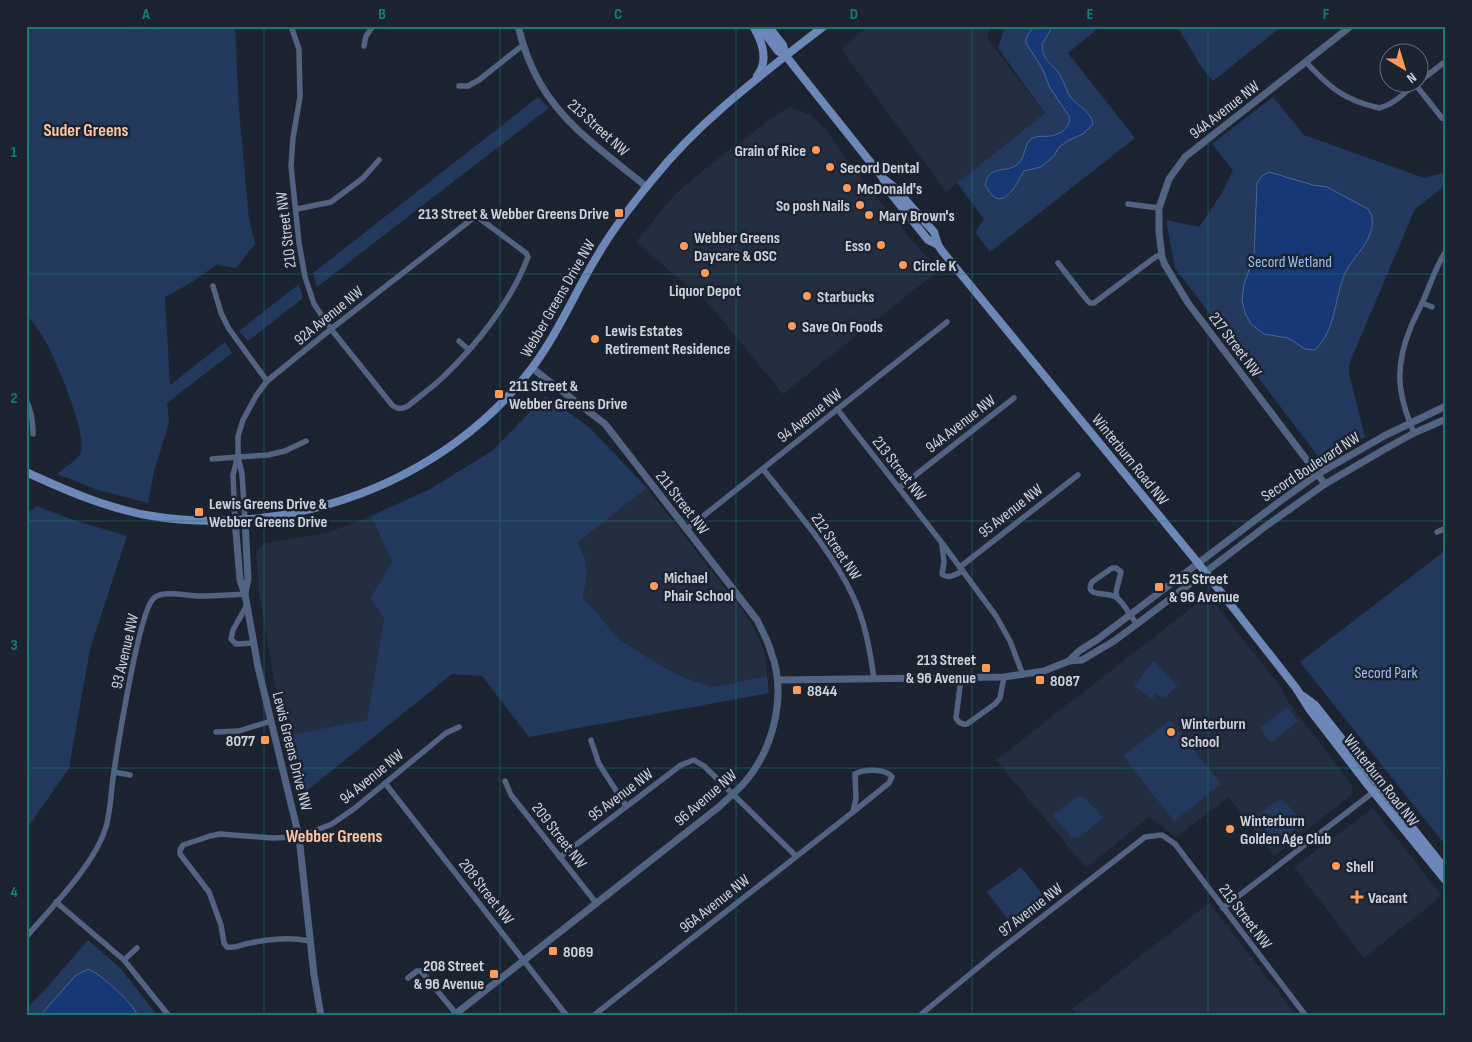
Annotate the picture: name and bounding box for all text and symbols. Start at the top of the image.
text: A [141,5,150,24]
text: B [378,5,386,24]
text: C [614,5,622,24]
text: D [850,5,858,24]
text: E [1087,5,1094,24]
text: F [1323,5,1330,24]
north arrow [1380,42,1430,92]
text: N [1404,69,1420,87]
street label: 94A Avenue NW [1186,77,1264,143]
street label: 213 Street NW [563,96,633,161]
district label: Suder Greens [43,120,129,141]
place label: Grain of Rice [734,142,806,161]
text: 1 [11,143,18,162]
marker: Grain of Rice [810,144,822,156]
place label: Secord Dental [840,159,919,178]
marker: Secord Dental [824,161,836,173]
place label: McDonald's [857,180,922,199]
marker: McDonald's [841,182,853,194]
street label: 210 Street NW [272,190,301,269]
place label: So posh Nails [776,197,850,216]
marker: So posh Nails [854,199,866,211]
place label: 213 Street & Webber Greens Drive [418,205,609,224]
marker: 213 Street & Webber Greens Drive [613,207,625,219]
place label: Mary Brown's [879,207,955,226]
marker: Mary Brown's [863,209,875,221]
place label: Webber Greens Daycare & OSC [694,229,780,266]
street label: Webber Greens Drive NW [517,236,600,361]
place label: Esso [845,237,871,256]
marker: Esso [875,239,887,251]
marker: Webber Greens Daycare & OSC [678,240,690,252]
park label: Secord Wetland [1248,253,1332,272]
place label: Circle K [913,257,957,276]
marker: Circle K [897,259,909,271]
marker: Liquor Depot [699,267,711,279]
street label: 92A Avenue NW [291,282,368,350]
place label: Liquor Depot [669,282,741,301]
place label: Starbucks [817,288,874,307]
marker: Starbucks [801,290,813,302]
street label: 217 Street NW [1204,309,1266,381]
place label: Save On Foods [802,318,883,337]
marker: Save On Foods [786,320,798,332]
place label: Lewis Estates Retirement Residence [605,322,731,359]
marker: Lewis Estates Retirement Residence [589,333,601,345]
place label: 211 Street & Webber Greens Drive [509,377,627,414]
street label: 94 Avenue NW [774,385,846,447]
marker: 211 Street & Webber Greens Drive [493,388,505,400]
text: 2 [10,389,18,408]
street label: 94A Avenue NW [922,391,1000,457]
street label: Winterburn Road NW [1087,411,1173,510]
street label: Secord Boulevard NW [1258,428,1364,506]
street label: 213 Street NW [868,433,930,505]
street label: 211 Street NW [651,467,713,539]
street label: 95 Avenue NW [975,480,1047,542]
place label: Lewis Greens Drive & Webber Greens Drive [209,495,327,532]
marker: Lewis Greens Drive & Webber Greens Drive [193,506,205,518]
street label: 212 Street NW [807,510,865,584]
place label: Michael Phair School [664,569,734,606]
place label: 215 Street & 96 Avenue [1169,570,1239,607]
marker: Michael Phair School [648,580,660,592]
marker: 215 Street & 96 Avenue [1153,581,1165,593]
street label: 93 Avenue NW [108,611,143,691]
text: 3 [10,636,18,655]
place label: 213 Street & 96 Avenue [906,651,976,688]
marker: 213 Street & 96 Avenue [980,662,992,674]
park label: Secord Park [1354,664,1418,683]
place label: 8087 [1050,672,1080,691]
marker: 8087 [1034,674,1046,686]
place label: 8844 [807,682,838,701]
marker: 8844 [791,684,803,696]
street label: Lewis Greens Drive NW [268,690,316,813]
place label: Winterburn School [1181,715,1246,752]
marker: Winterburn School [1165,726,1177,738]
street label: Winterburn Road NW [1339,731,1423,831]
place label: 8077 [226,732,255,751]
marker: 8077 [259,734,271,746]
street label: 94 Avenue NW [336,745,408,809]
street label: 95 Avenue NW [585,764,658,826]
street label: 96 Avenue NW [671,765,742,831]
street label: 209 Street NW [527,799,591,873]
place label: Winterburn Golden Age Club [1240,812,1331,849]
marker: Winterburn Golden Age Club [1224,823,1236,835]
district label: Webber Greens [286,826,382,847]
street label: 208 Street NW [454,855,518,929]
place label: Shell [1346,858,1374,877]
marker: Shell [1330,860,1342,872]
street label: 96A Avenue NW [676,871,754,937]
street label: 97 Avenue NW [995,879,1067,941]
street label: 213 Street NW [1214,881,1276,954]
text: 4 [10,883,18,902]
place label: Vacant [1368,889,1407,908]
marker: Vacant [1350,890,1364,904]
place label: 8069 [563,943,593,962]
marker: 8069 [547,945,559,957]
place label: 208 Street & 96 Avenue [414,957,484,994]
marker: 208 Street & 96 Avenue [488,968,500,980]

